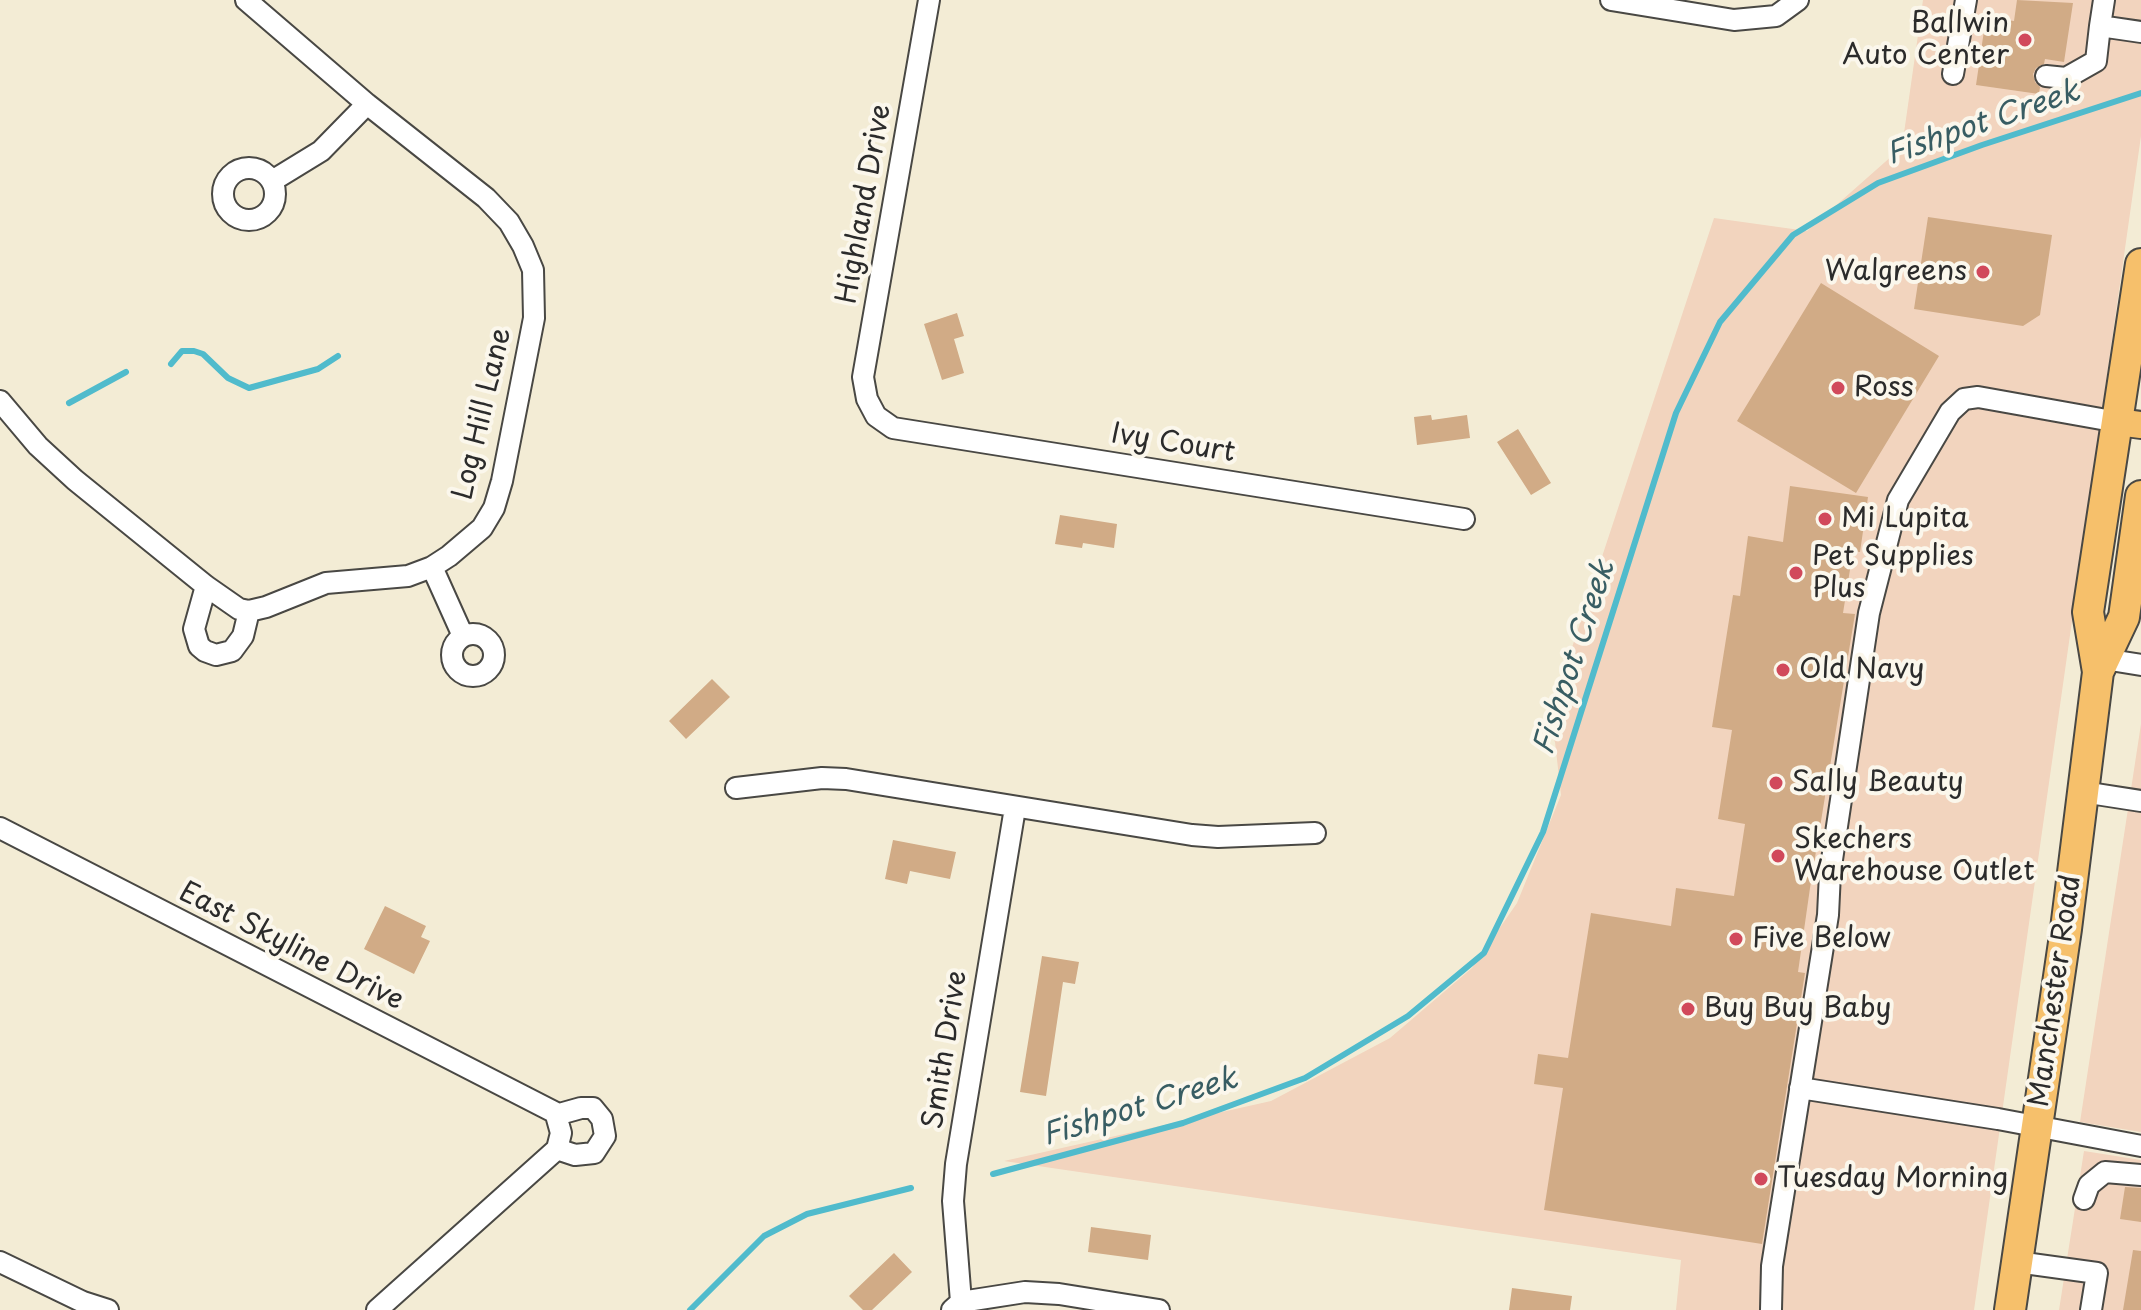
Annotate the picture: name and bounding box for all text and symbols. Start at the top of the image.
place label: Ballwin Auto Center [1842,7,2009,73]
marker: Ballwin Auto Center [2016,31,2034,49]
water label: Fishpot Creek [1882,74,2084,174]
street label: Highland Drive [831,102,899,306]
place label: Walgreens [1825,255,1967,289]
marker: Walgreens [1974,263,1992,281]
street label: Log Hill Lane [447,325,519,503]
place label: Ross [1854,371,1914,405]
marker: Ross [1829,379,1847,397]
street label: Ivy Court [1109,418,1237,470]
place label: Mi Lupita [1841,502,1969,536]
marker: Mi Lupita [1816,510,1834,528]
place label: Pet Supplies Plus [1812,540,1974,606]
water label: Fishpot Creek [1527,556,1623,760]
marker: Pet Supplies Plus [1787,564,1805,582]
place label: Old Navy [1799,653,1924,687]
marker: Old Navy [1774,661,1792,679]
place label: Sally Beauty [1792,766,1964,800]
marker: Sally Beauty [1767,774,1785,792]
place label: Skechers Warehouse Outlet [1794,823,2035,889]
marker: Skechers Warehouse Outlet [1769,847,1787,865]
street label: Manchester Road [2023,873,2089,1109]
street label: East Skyline Drive [173,876,409,1018]
place label: Five Below [1752,922,1891,956]
marker: Five Below [1727,930,1745,948]
street label: Smith Drive [917,968,975,1132]
place label: Buy Buy Baby [1704,992,1892,1026]
marker: Buy Buy Baby [1679,1000,1697,1018]
water label: Fishpot Creek [1038,1061,1242,1155]
place label: Tuesday Morning [1777,1162,2008,1196]
marker: Tuesday Morning [1752,1170,1770,1188]

